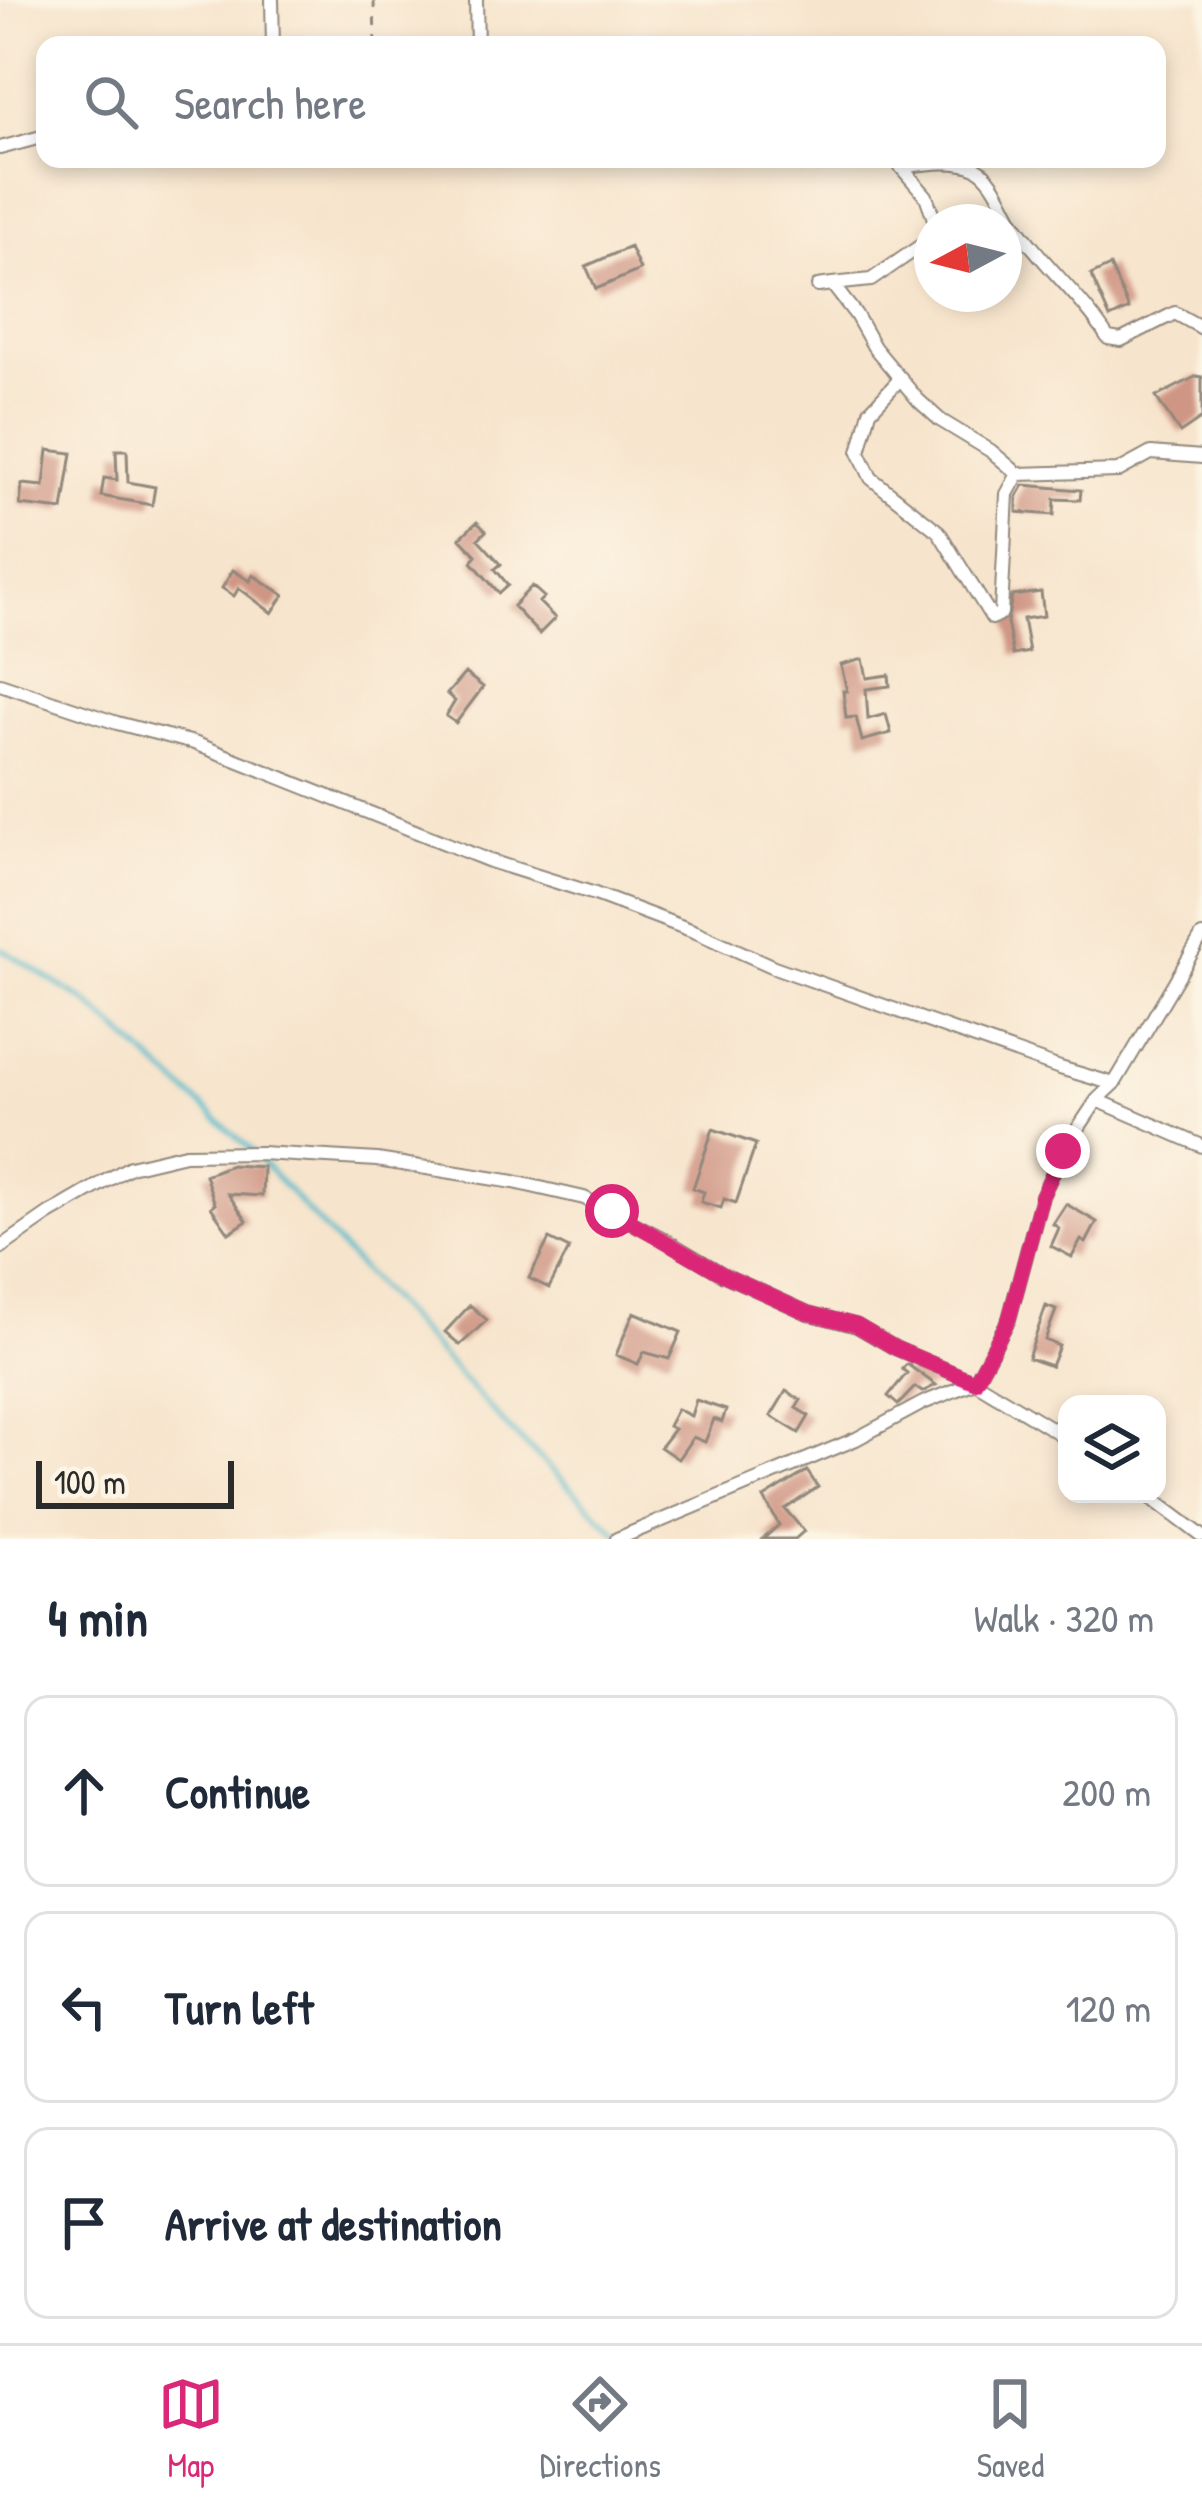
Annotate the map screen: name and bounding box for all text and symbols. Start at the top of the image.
search box [36,36,1166,168]
icon: search [78,69,144,135]
text: Search here [174,72,366,133]
north arrow [914,204,1022,312]
route end [1036,1124,1090,1178]
route start [585,1184,639,1238]
map controls [1058,1395,1166,1503]
button: layers [1058,1395,1166,1503]
scale bar [36,1455,234,1508]
text: 100 m [54,1460,126,1504]
text: 4 min [48,1583,148,1652]
text: Walk · 320 m [974,1591,1154,1644]
icon: ahead [51,1758,117,1824]
text: Continue [165,1761,310,1822]
text: 200 m [1062,1765,1151,1818]
icon: left [51,1974,117,2040]
text: Turn left [165,1977,314,2038]
text: 120 m [1066,1981,1151,2034]
icon: arrive [51,2190,117,2256]
text: Arrive at destination [165,2193,502,2254]
tab: Map [158,2371,224,2487]
tab: Directions [540,2371,661,2487]
tab: Saved [977,2371,1044,2487]

